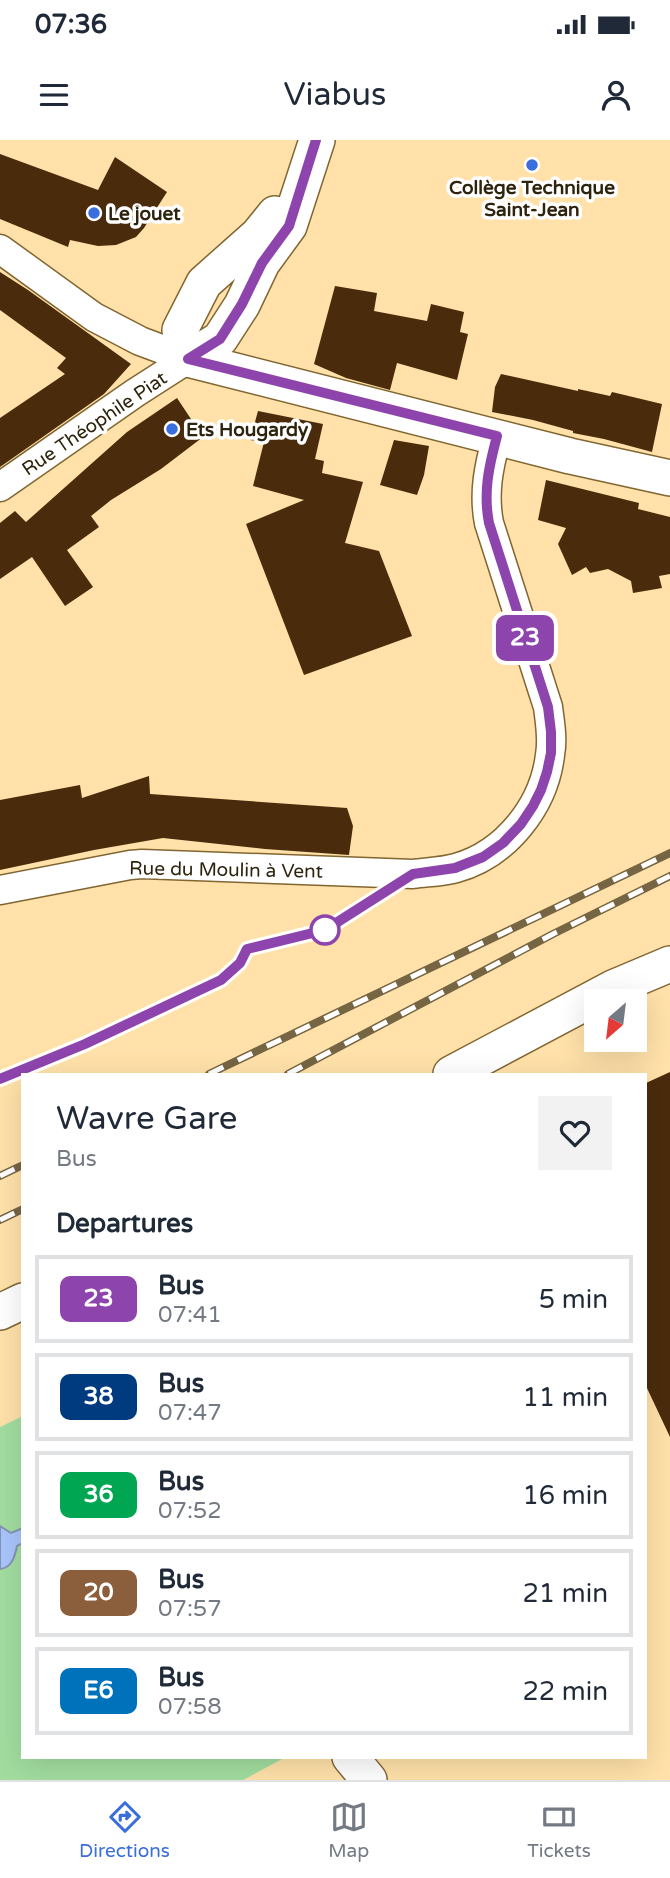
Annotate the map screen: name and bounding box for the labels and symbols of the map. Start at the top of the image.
marker: Collège Technique Saint-Jean [524,157,540,173]
place label: Collège Technique Saint-Jean [449,177,615,221]
place label: Le jouet [108,203,181,226]
marker: Le jouet [86,205,102,221]
street label: Rue Théophile Piat [18,367,171,480]
place label: Ets Hougardy [186,419,309,442]
marker: Ets Hougardy [164,421,180,437]
line badge: 23 [494,615,556,661]
street label: Rue du Moulin à Vent [129,857,323,883]
unlabelled marker [310,915,340,945]
north arrow [584,989,648,1052]

